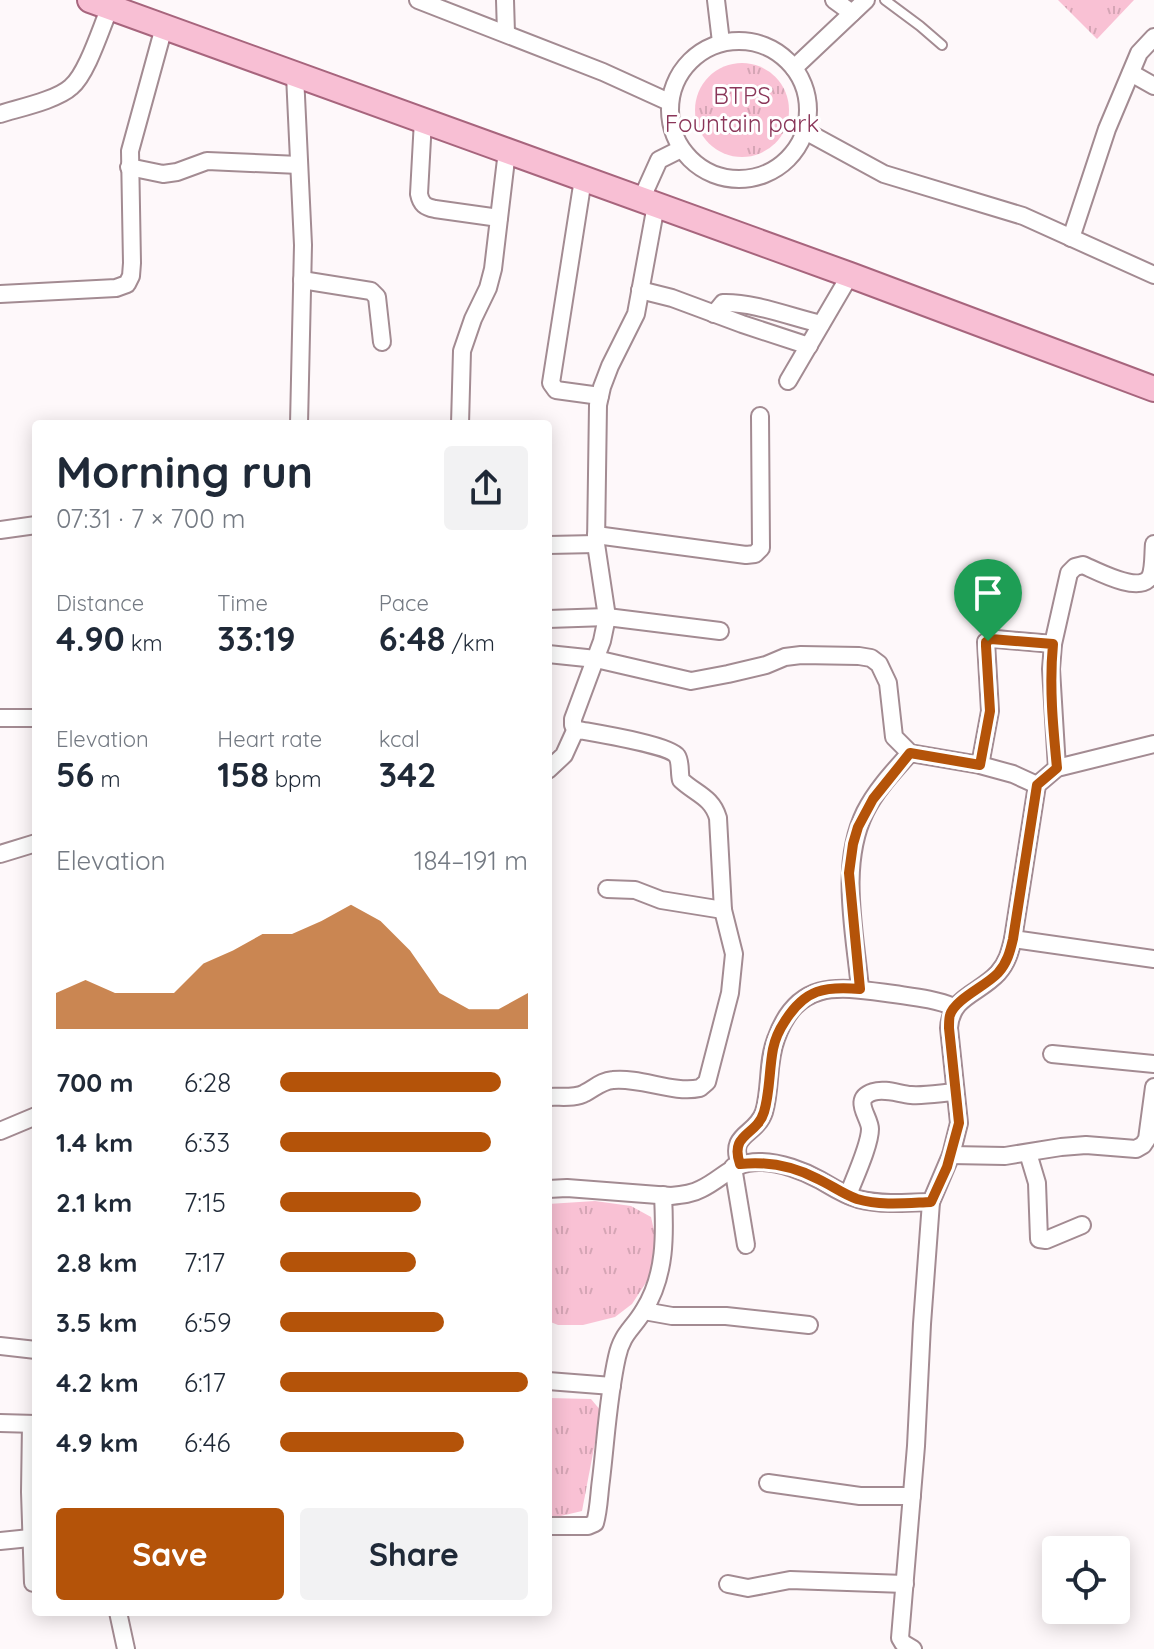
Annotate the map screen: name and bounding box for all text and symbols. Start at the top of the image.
park label: BTPS Fountain park [665,80,819,138]
text: Morning run [56,444,313,499]
button: share [444,446,528,530]
text: 07:31 · 7 × 700 m [56,502,245,535]
pin [954,559,1022,641]
icon: arrive [966,571,1010,615]
text: Distance [56,589,144,617]
text: Time [217,589,268,617]
text: Pace [379,589,429,617]
text: 4.90 [56,617,125,660]
text: 33:19 [217,617,296,660]
text: 6:48 [379,617,445,660]
text: km [125,629,163,657]
text: /km [445,629,495,657]
text: Elevation [56,725,149,753]
text: Heart rate [217,725,322,753]
text: kcal [379,725,420,753]
text: 56 [56,753,94,796]
text: 158 [217,753,269,796]
text: 342 [379,753,436,796]
text: m [94,765,120,793]
text: bpm [269,765,322,793]
text: Elevation [56,844,166,877]
text: 184–191 m [414,844,528,877]
text: 700 m [56,1066,133,1099]
text: 6:28 [184,1066,231,1099]
text: 1.4 km [56,1126,133,1159]
text: 6:33 [184,1126,230,1159]
text: 2.1 km [56,1186,132,1219]
text: 7:15 [184,1186,226,1219]
text: 2.8 km [56,1246,138,1279]
text: 7:17 [184,1246,225,1279]
text: 3.5 km [56,1306,137,1339]
text: 6:59 [184,1306,232,1339]
text: 4.2 km [56,1366,139,1399]
text: 6:17 [184,1366,226,1399]
text: 4.9 km [56,1426,139,1459]
text: 6:46 [184,1426,231,1459]
button: Save [56,1508,284,1600]
button: Share [300,1508,528,1600]
map controls [1042,1536,1130,1624]
button: locate [1042,1536,1130,1624]

